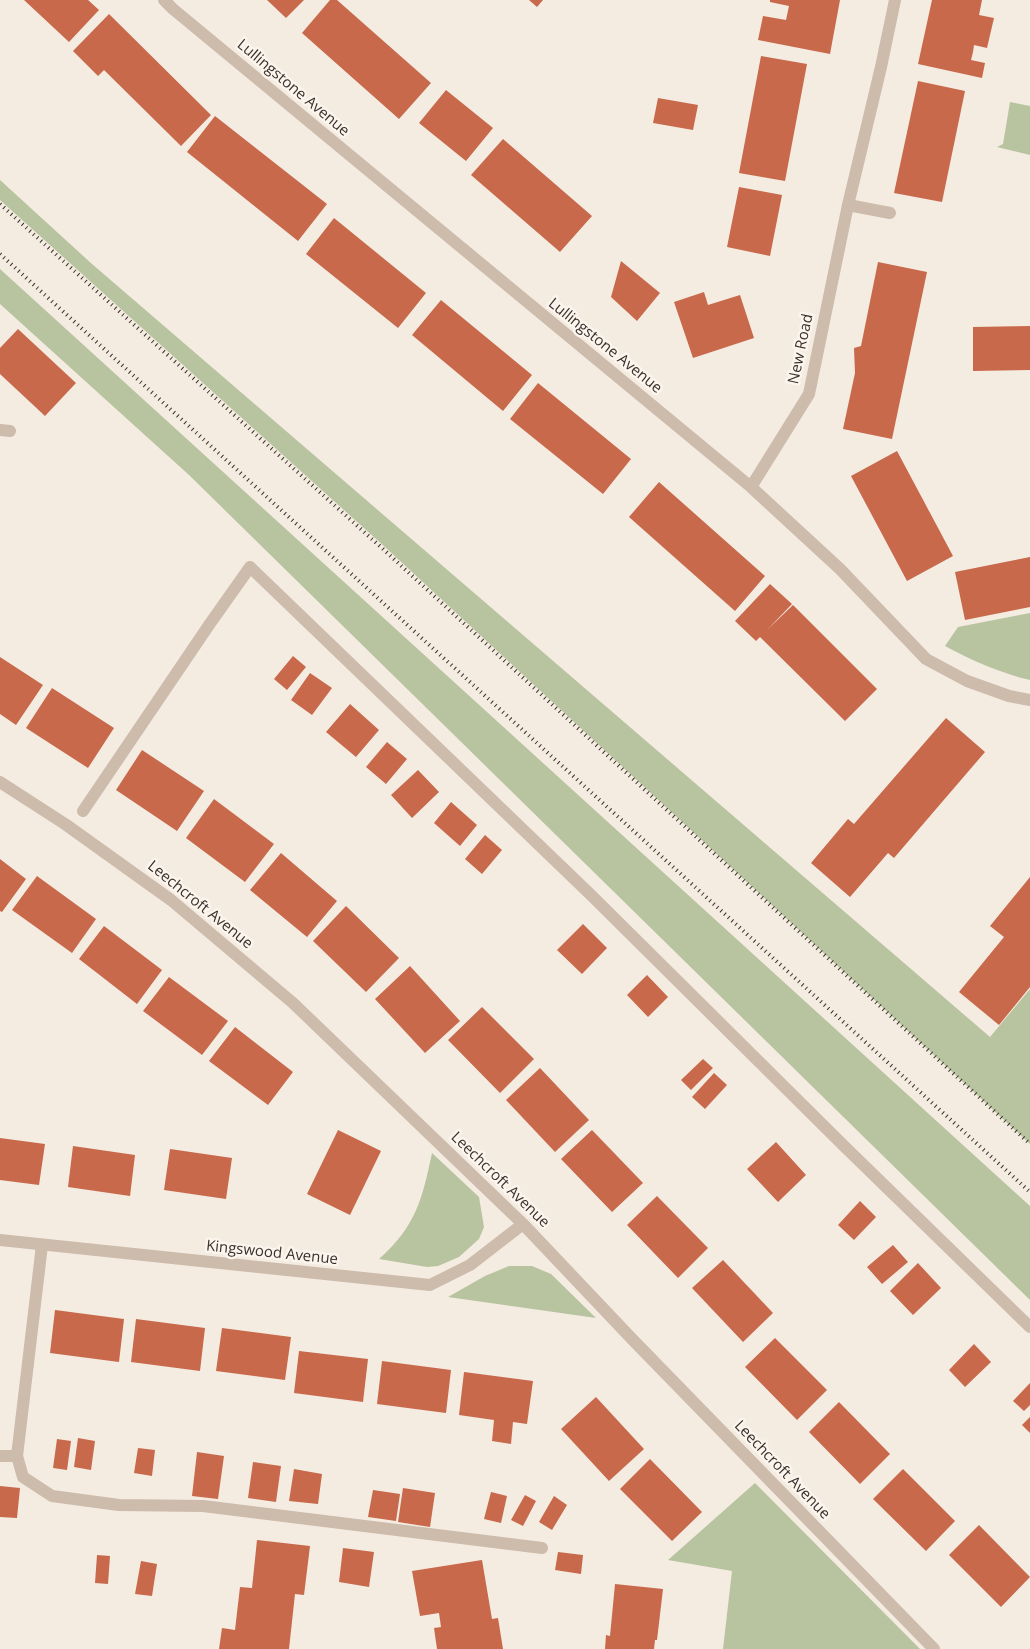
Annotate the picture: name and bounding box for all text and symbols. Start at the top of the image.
street label: Lullingstone Avenue [233,36,353,140]
street label: Lullingstone Avenue [545,295,665,397]
street label: New Road [785,312,817,386]
street label: Leechcroft Avenue [144,857,256,953]
street label: Leechcroft Avenue [447,1128,553,1232]
street label: Kingswood Avenue [205,1237,339,1269]
street label: Leechcroft Avenue [730,1417,834,1523]

